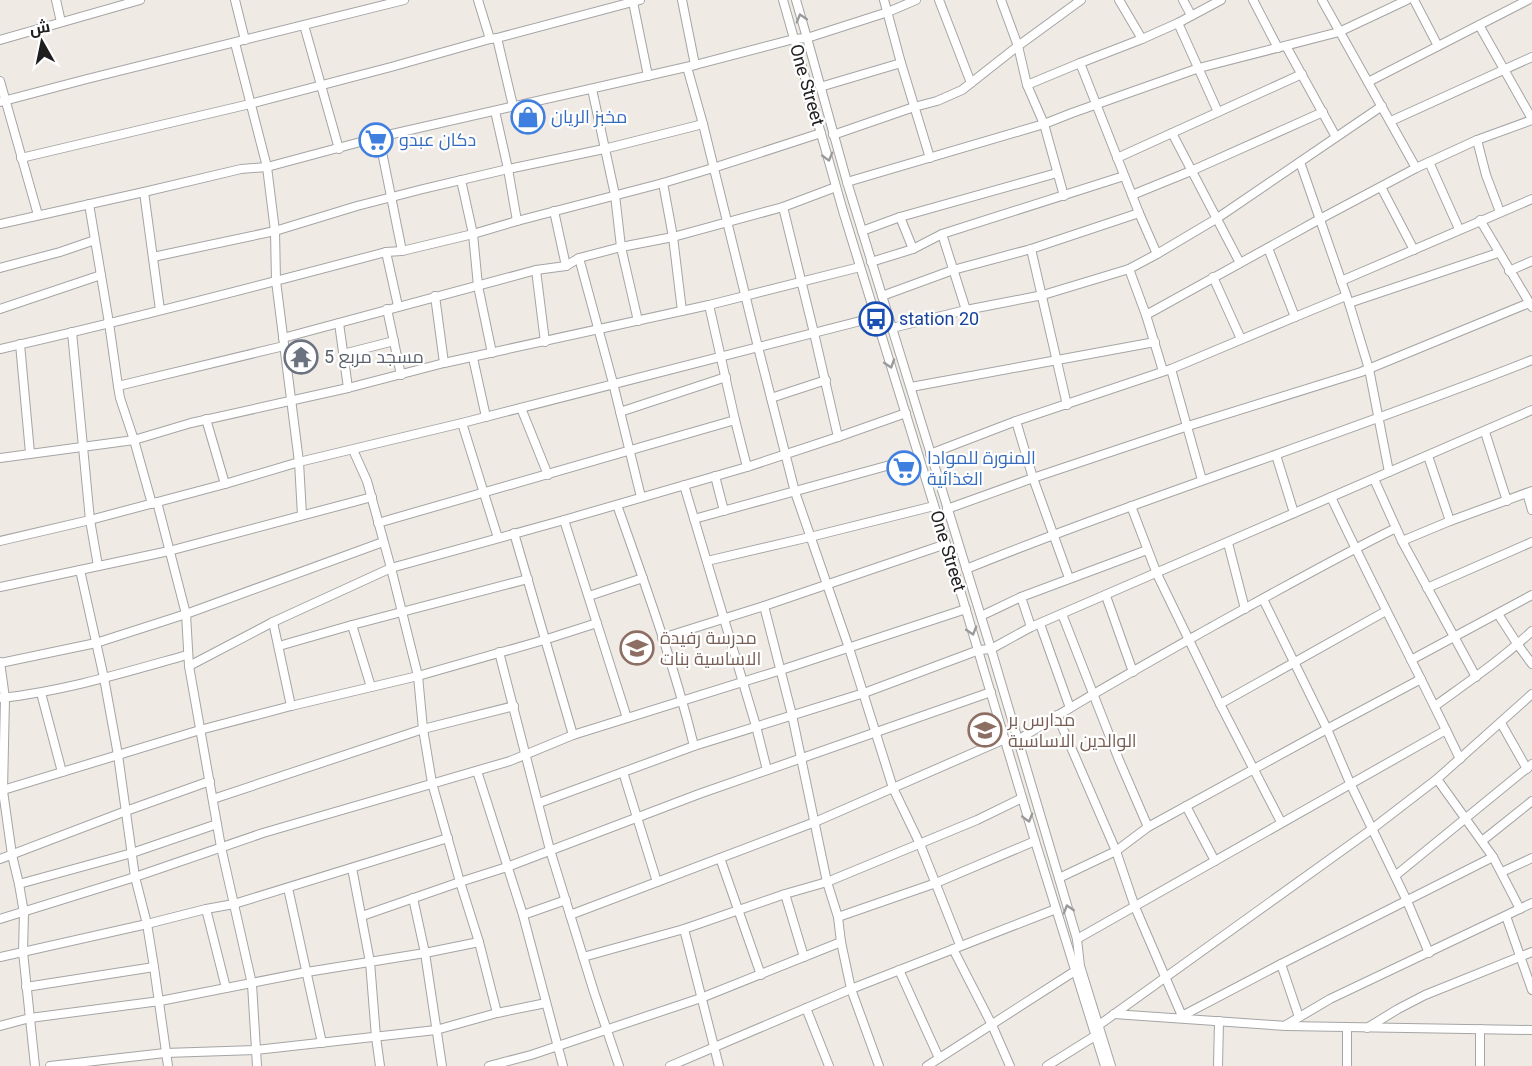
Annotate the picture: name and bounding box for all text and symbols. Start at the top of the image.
north arrow [12,12,72,72]
one-way arrow [796,13,808,24]
text: ش [28,17,51,39]
street label: One Street [786,42,829,128]
shop icon: مخبز الريان [510,99,546,135]
place label: مخبز الريان [551,106,627,128]
supermarket icon: دكان عبدو [358,122,394,158]
place label: دكان عبدو [399,129,476,151]
one-way arrow [821,152,833,162]
bus stop icon: station 20 [858,301,894,337]
place label: station 20 [899,308,979,329]
temple icon: مسجد مربع 5 [283,339,319,375]
place label: مسجد مربع 5 [324,346,424,369]
one-way arrow [883,358,896,369]
place label: المنورة للموادا الغذائية [927,447,1036,489]
supermarket icon: المنورة للموادا الغذائية [886,450,922,486]
street label: One Street [926,508,971,594]
one-way arrow [965,625,978,636]
place label: مدرسة رفيدة الاساسية بنات [660,627,761,669]
school or university icon: مدرسة رفيدة الاساسية بنات [619,630,655,666]
place label: مدارس بر الوالدين الاساسية [1007,709,1137,752]
school or university icon: مدارس بر الوالدين الاساسية [967,712,1003,748]
one-way arrow [1021,812,1033,822]
one-way arrow [1063,904,1075,915]

